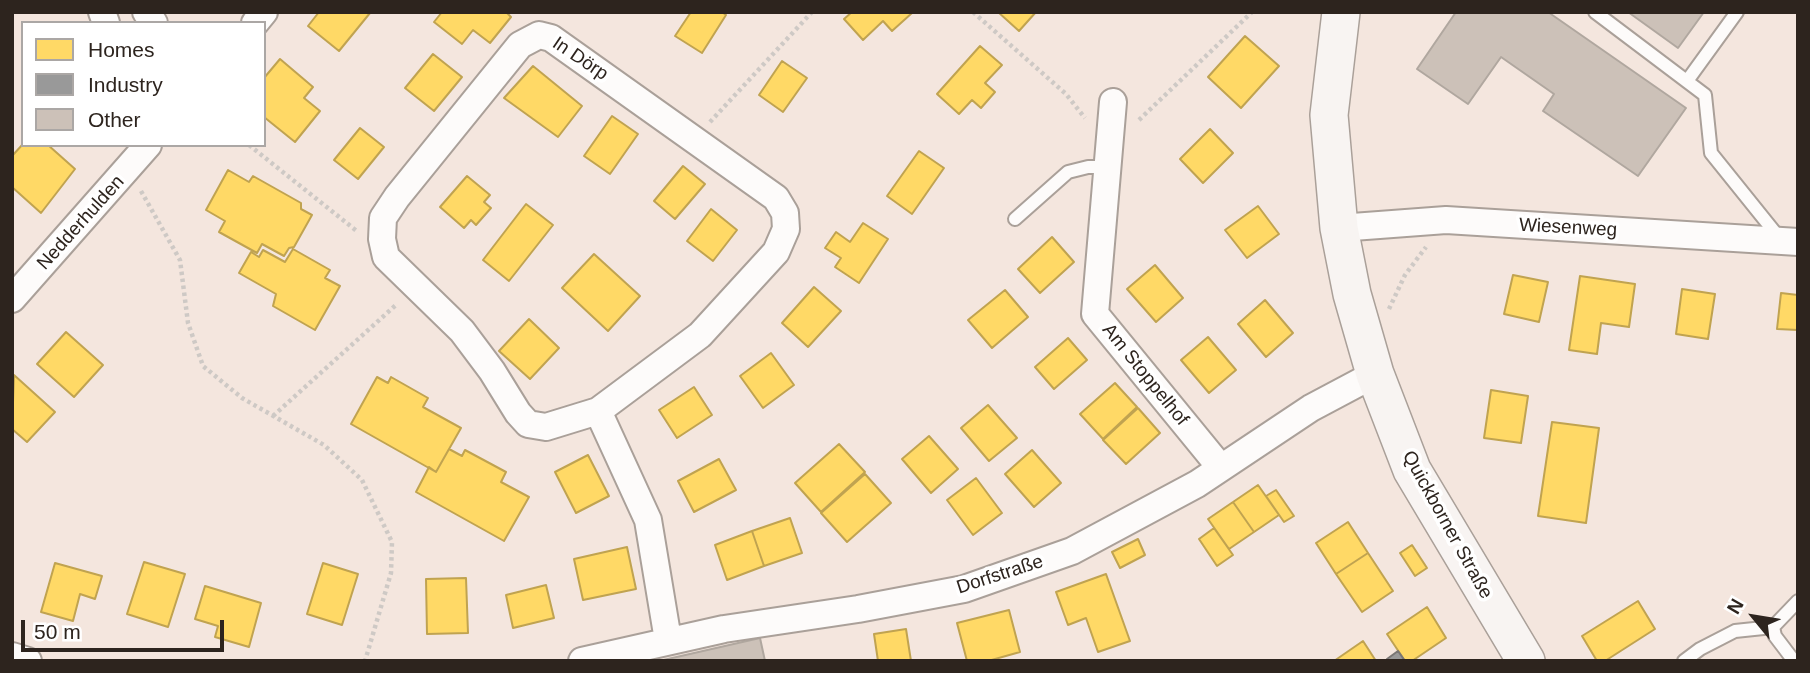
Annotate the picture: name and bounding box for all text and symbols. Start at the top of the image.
legend [21,21,266,147]
street label: In Dörp [548,32,612,86]
text: Homes [88,38,155,61]
text: Industry [88,73,163,96]
text: Other [88,108,141,131]
street label: Nedderhulden [33,171,129,275]
street label: Wiesenweg [1518,214,1618,242]
street label: Am Stoppelhof [1097,319,1193,431]
street label: Quickborner Straße [1397,447,1497,603]
street label: Dorfstraße [954,550,1046,600]
north arrow [1719,582,1789,652]
text: N [1723,595,1748,617]
scale bar [24,606,228,650]
text: 50 m [34,620,81,643]

